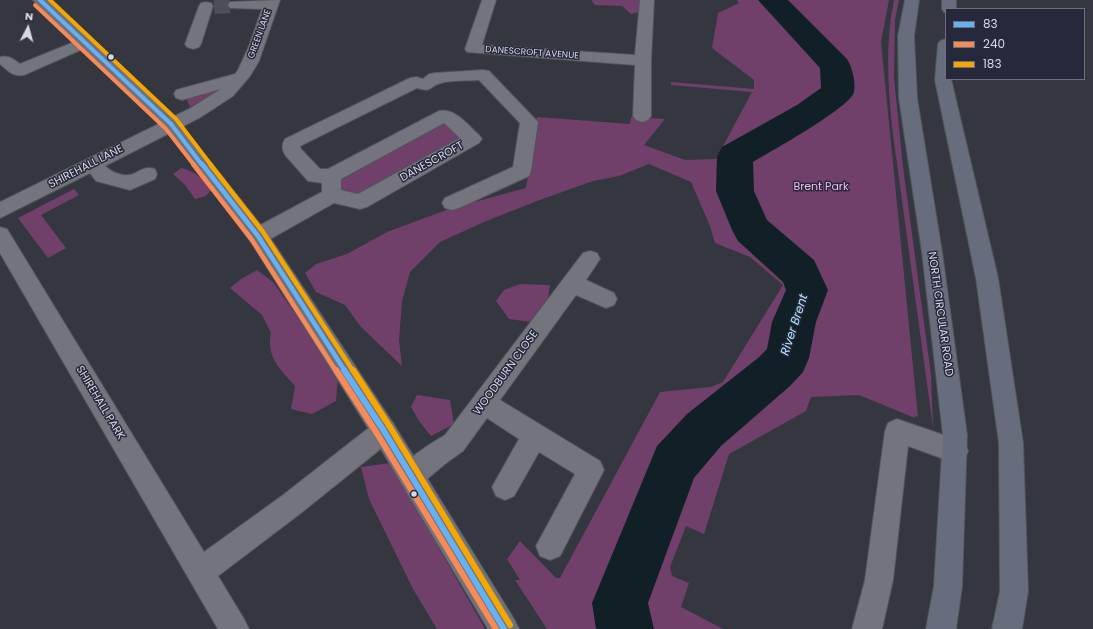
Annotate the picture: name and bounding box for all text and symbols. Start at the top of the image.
north arrow [8,8,48,48]
text: N [24,8,34,24]
street label: GREEN LANE [246,8,274,60]
legend [945,8,1085,80]
text: 83 [983,15,998,32]
text: 240 [983,35,1005,52]
street label: DANESCROFT AVENUE [485,44,579,62]
unlabelled marker [106,52,116,62]
text: 183 [983,55,1001,72]
street label: DANESCROFT [398,139,466,185]
street label: SHIREHALL LANE [46,142,126,192]
park label: Brent Park [793,180,849,194]
street label: NORTH CIRCULAR ROAD [925,251,955,377]
water label: River Brent [778,292,812,358]
street label: WOODBURN CLOSE [471,328,541,418]
street label: SHIREHALL PARK [73,364,127,442]
unlabelled marker [409,489,419,499]

